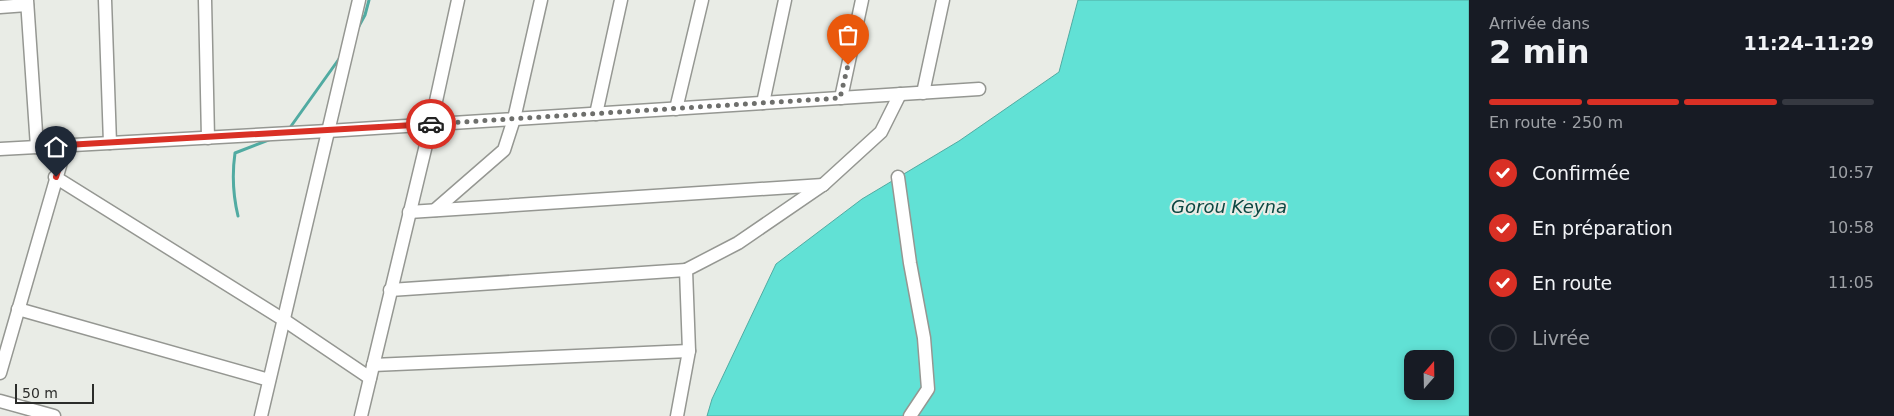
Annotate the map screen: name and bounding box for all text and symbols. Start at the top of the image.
pin [827,14,869,65]
text: Arrivée dans [1489,14,1590,33]
icon: bag [834,21,862,49]
text: 11:24–11:29 [1744,32,1874,54]
text: 2 min [1489,33,1590,71]
courier [406,99,456,149]
icon: car [417,110,445,138]
text: En route · 250 m [1489,113,1623,132]
pin [35,126,77,177]
icon: home [42,133,70,161]
icon: check [1489,159,1517,187]
text: Confirmée [1532,162,1630,184]
text: 10:57 [1828,163,1874,182]
water label: Gorou Keyna [1171,196,1287,217]
icon: check [1489,214,1517,242]
text: En préparation [1532,217,1673,239]
text: 10:58 [1828,218,1874,237]
icon: check [1489,269,1517,297]
text: En route [1532,272,1612,294]
text: 11:05 [1828,273,1874,292]
text: Livrée [1532,327,1590,349]
north arrow [1404,350,1454,400]
map controls [1404,350,1454,400]
scale bar [15,381,94,404]
text: 50 m [22,385,58,401]

